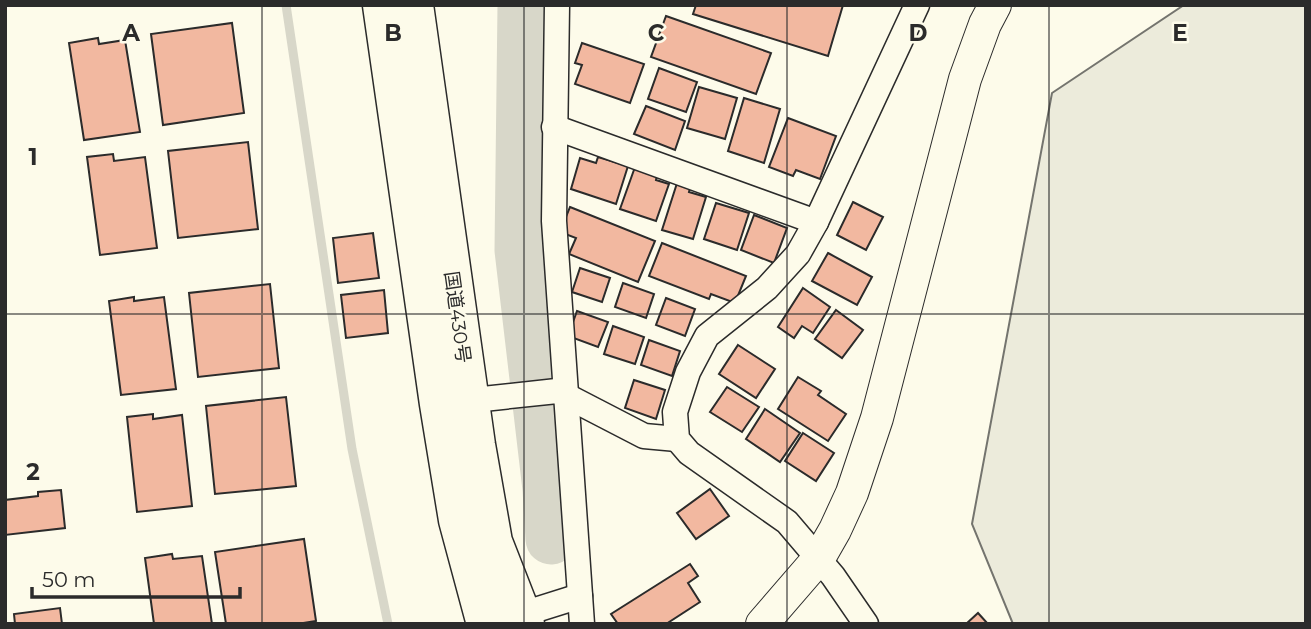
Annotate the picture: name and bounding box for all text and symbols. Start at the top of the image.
text: A [121,19,140,47]
text: B [384,19,402,47]
text: C [648,19,665,47]
text: D [909,19,928,47]
text: E [1172,19,1188,47]
text: 1 [28,143,38,171]
street label: 国道430号 [440,270,475,365]
text: 2 [26,458,40,486]
scale bar [32,556,240,600]
text: 50 m [42,567,96,592]

